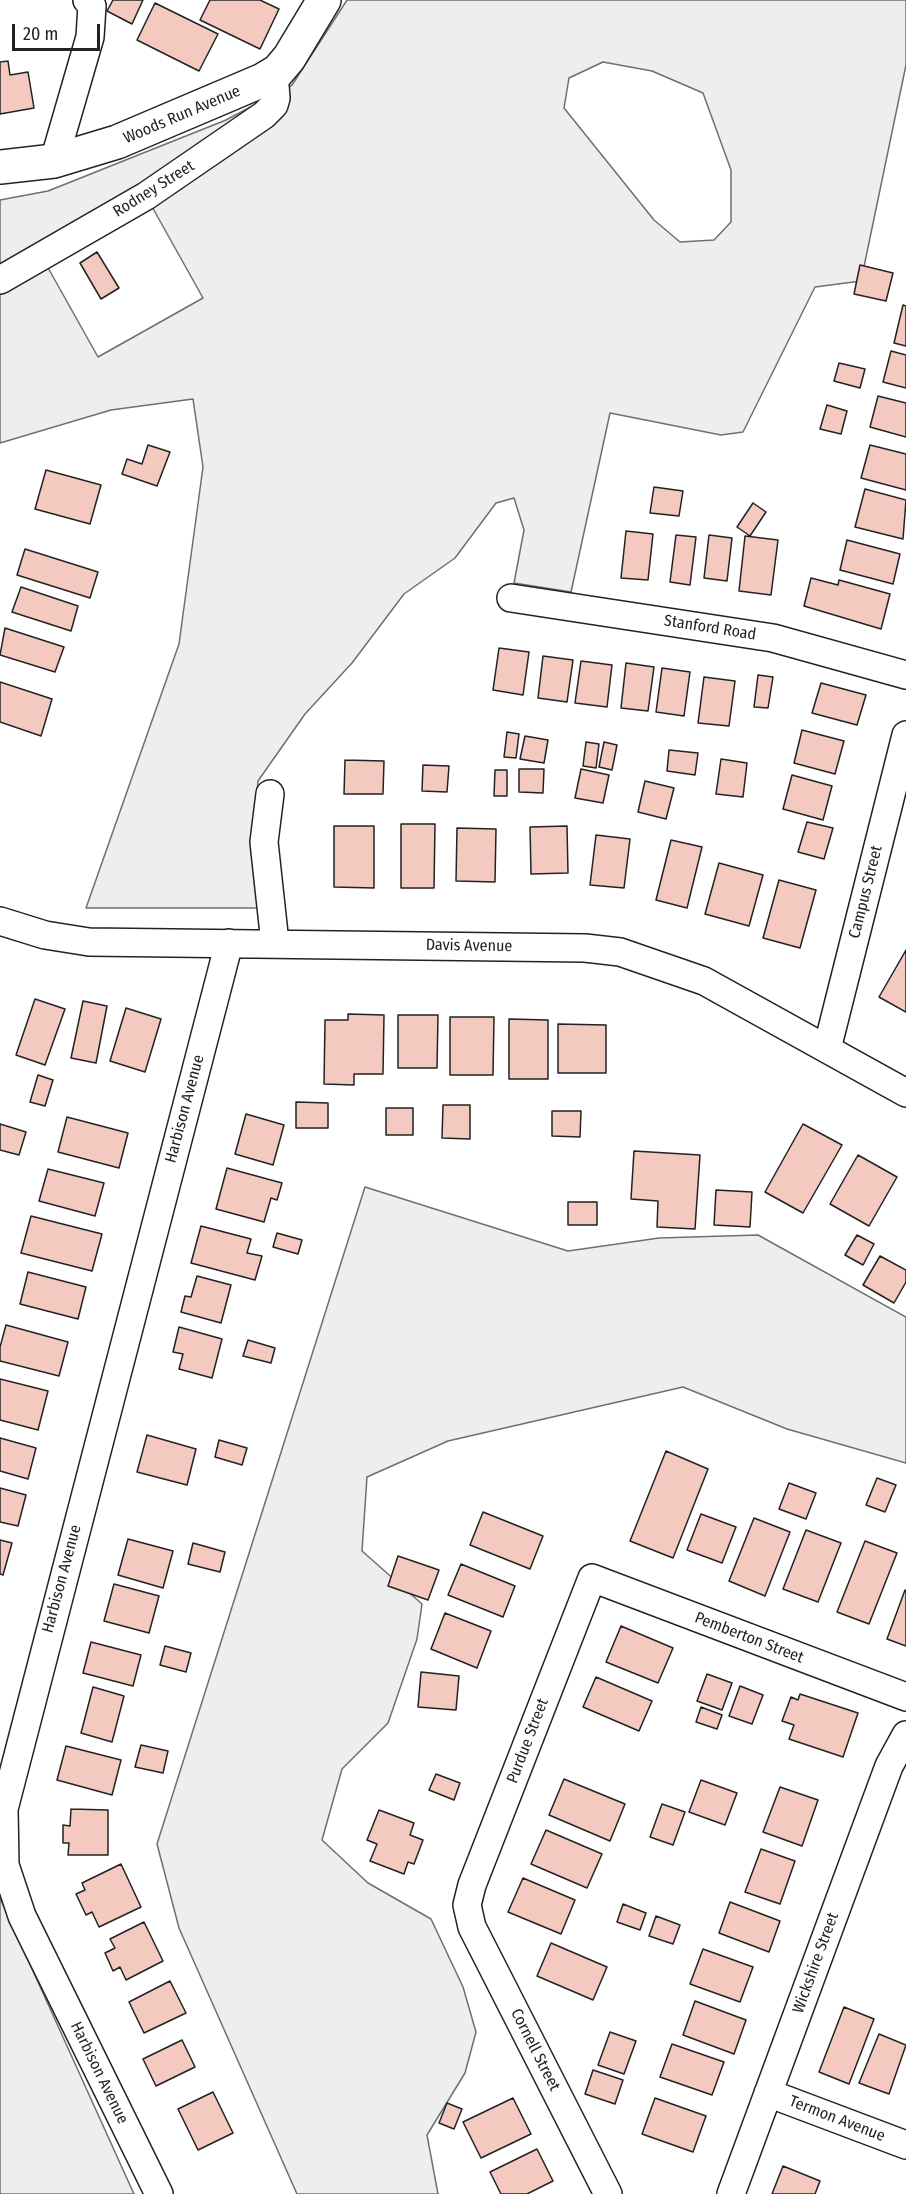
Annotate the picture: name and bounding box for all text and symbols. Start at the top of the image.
scale bar [15,12,104,50]
text: 20 m [23,23,58,45]
street label: Woods Run Avenue [121,82,243,148]
street label: Rodney Street [110,156,198,222]
street label: Stanford Road [663,611,757,645]
street label: Campus Street [845,844,887,940]
street label: Davis Avenue [426,936,512,956]
street label: Harbison Avenue [161,1053,209,1165]
street label: Harbison Avenue [38,1523,86,1635]
street label: Pemberton Street [692,1608,806,1668]
street label: Purdue Street [503,1696,553,1786]
street label: Wickshire Street [789,1910,843,2016]
street label: Cornell Street [506,2006,564,2094]
street label: Harbison Avenue [66,2019,132,2127]
street label: Termon Avenue [786,2092,888,2146]

